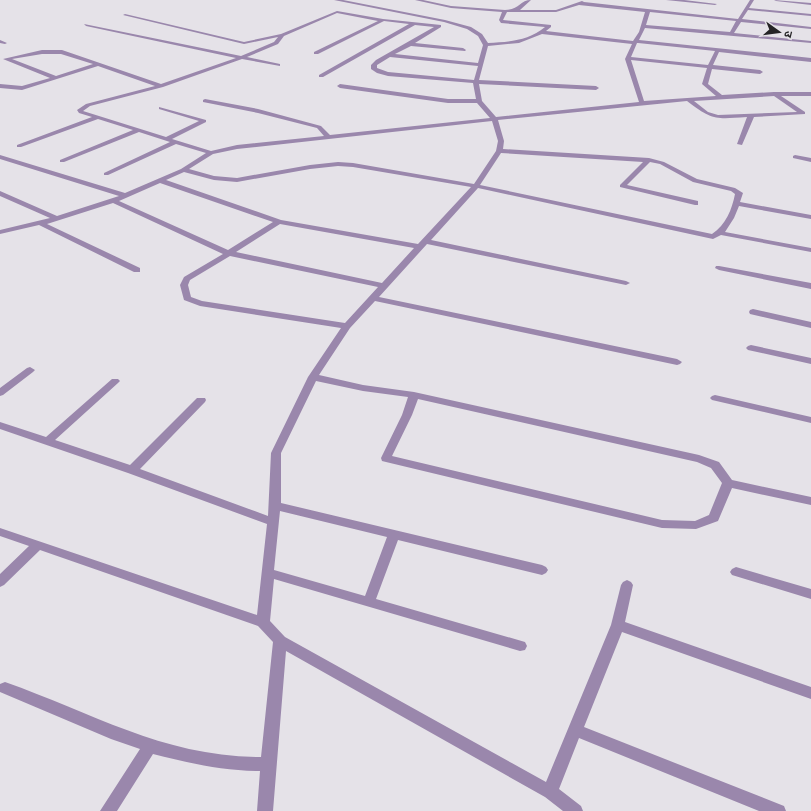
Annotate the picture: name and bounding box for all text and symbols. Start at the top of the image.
north arrow [759,12,799,52]
text: उ [781,30,795,40]

